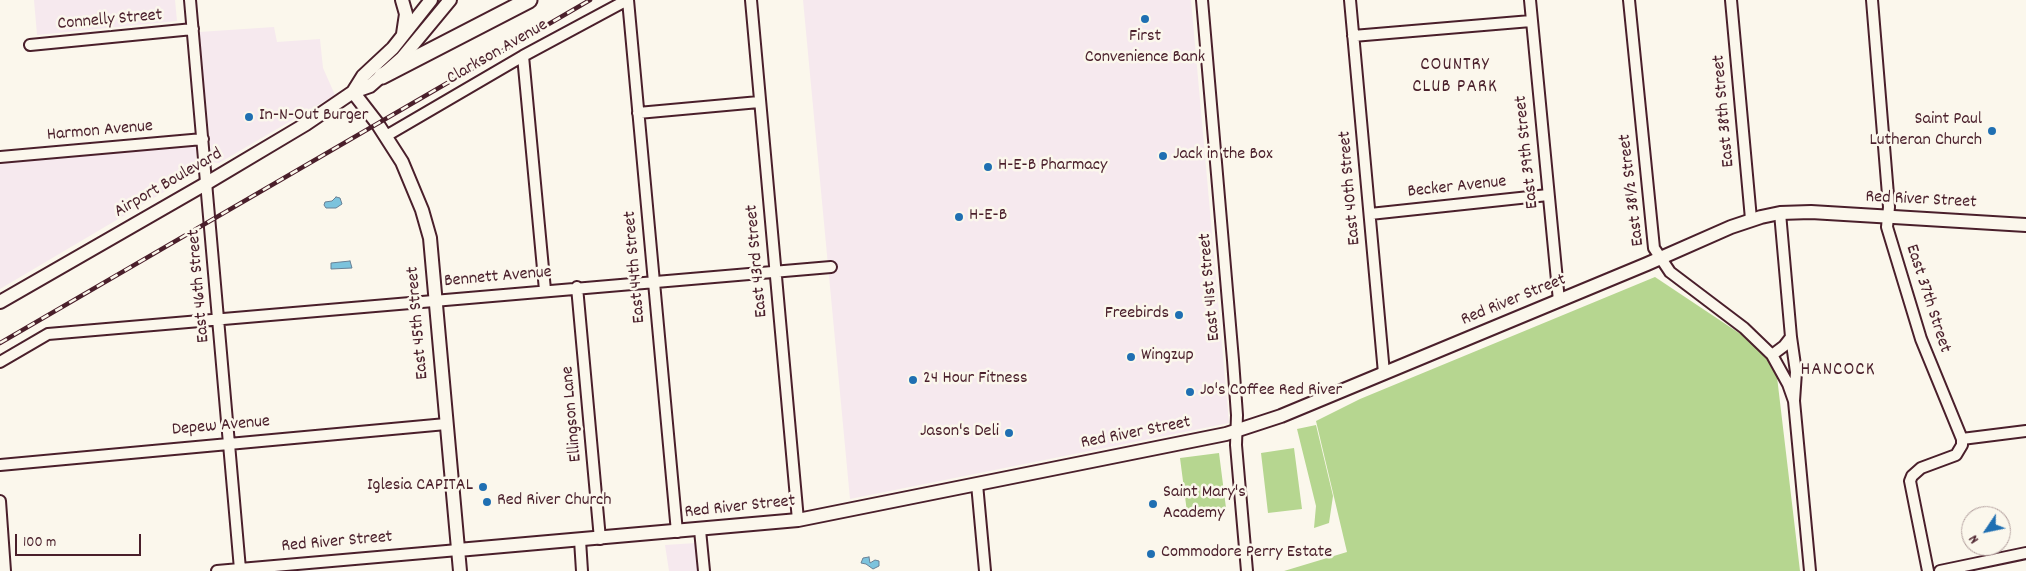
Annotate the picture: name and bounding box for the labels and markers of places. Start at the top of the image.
marker: First Convenience Bank [1139,13,1151,25]
place label: First Convenience Bank [1085,27,1205,70]
place label: In-N-Out Burger [259,106,368,128]
place label: Saint Paul Lutheran Church [1869,110,1982,152]
marker: In-N-Out Burger [243,111,255,123]
marker: Saint Paul Lutheran Church [1986,125,1998,137]
place label: Jack in the Box [1173,145,1273,167]
marker: Jack in the Box [1157,150,1169,162]
place label: H-E-B Pharmacy [998,156,1107,178]
marker: H-E-B Pharmacy [982,161,994,173]
place label: H-E-B [969,206,1007,228]
marker: H-E-B [953,211,965,223]
place label: Freebirds [1105,304,1169,326]
marker: Freebirds [1173,309,1185,321]
place label: Wingzup [1141,346,1194,368]
marker: Wingzup [1125,351,1137,363]
place label: 24 Hour Fitness [923,369,1028,391]
marker: 24 Hour Fitness [907,374,919,386]
place label: Jo's Coffee Red River [1200,381,1342,403]
marker: Jo's Coffee Red River [1184,386,1196,398]
place label: Jason's Deli [920,422,999,444]
marker: Jason's Deli [1003,427,1015,439]
place label: Iglesia CAPITAL [367,476,473,498]
marker: Iglesia CAPITAL [477,481,489,493]
place label: Saint Mary's Academy [1163,483,1246,526]
place label: Red River Church [497,491,612,513]
marker: Red River Church [481,496,493,508]
marker: Saint Mary's Academy [1147,498,1159,510]
place label: Commodore Perry Estate [1161,543,1332,565]
marker: Commodore Perry Estate [1145,548,1157,560]

